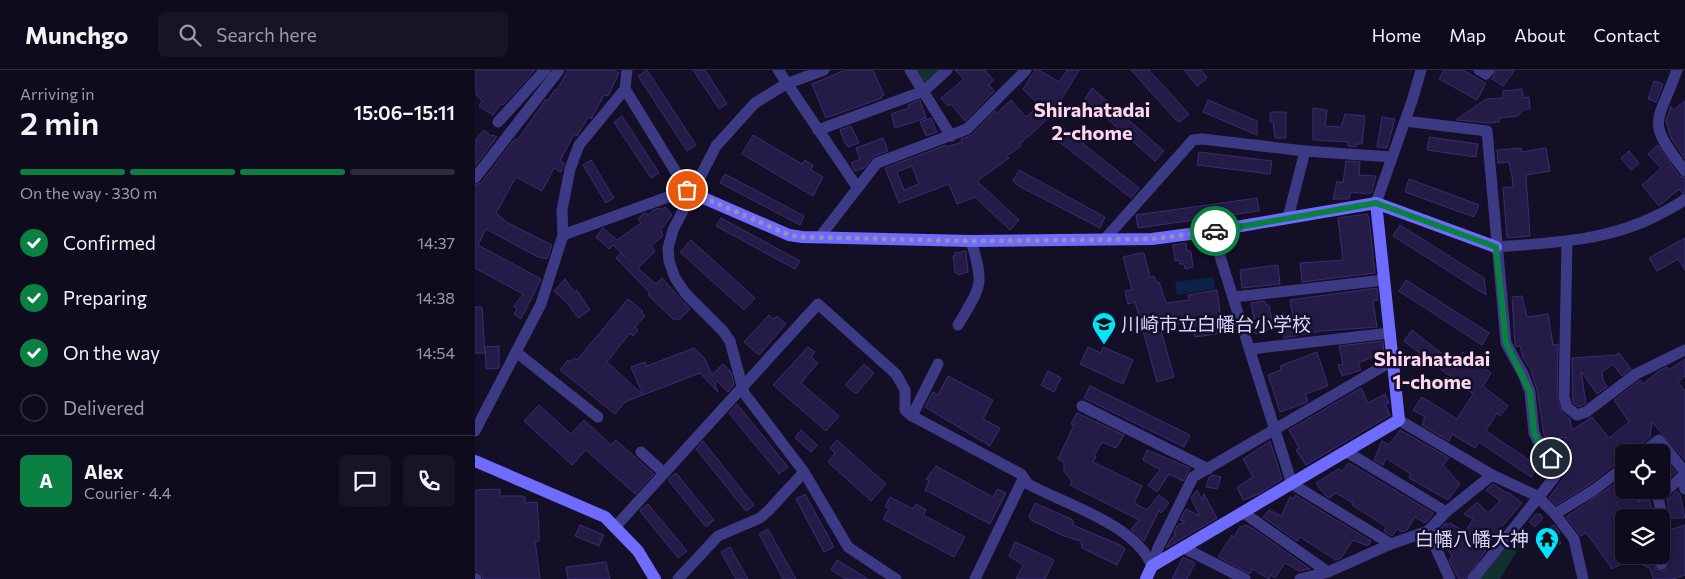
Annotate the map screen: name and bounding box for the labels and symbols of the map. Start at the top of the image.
district label: Shirahatadai 2-chome [1034,97,1150,144]
pin [666,169,708,211]
courier [1190,206,1240,256]
school or university icon: 川崎市立白幡台小学校 [1091,311,1117,345]
place label: 川崎市立白幡台小学校 [1121,312,1311,335]
district label: Shirahatadai 1-chome [1374,346,1490,393]
pin [1530,437,1572,479]
temple icon: 白幡八幡大神 [1534,526,1560,560]
place label: 白幡八幡大神 [1415,527,1529,550]

